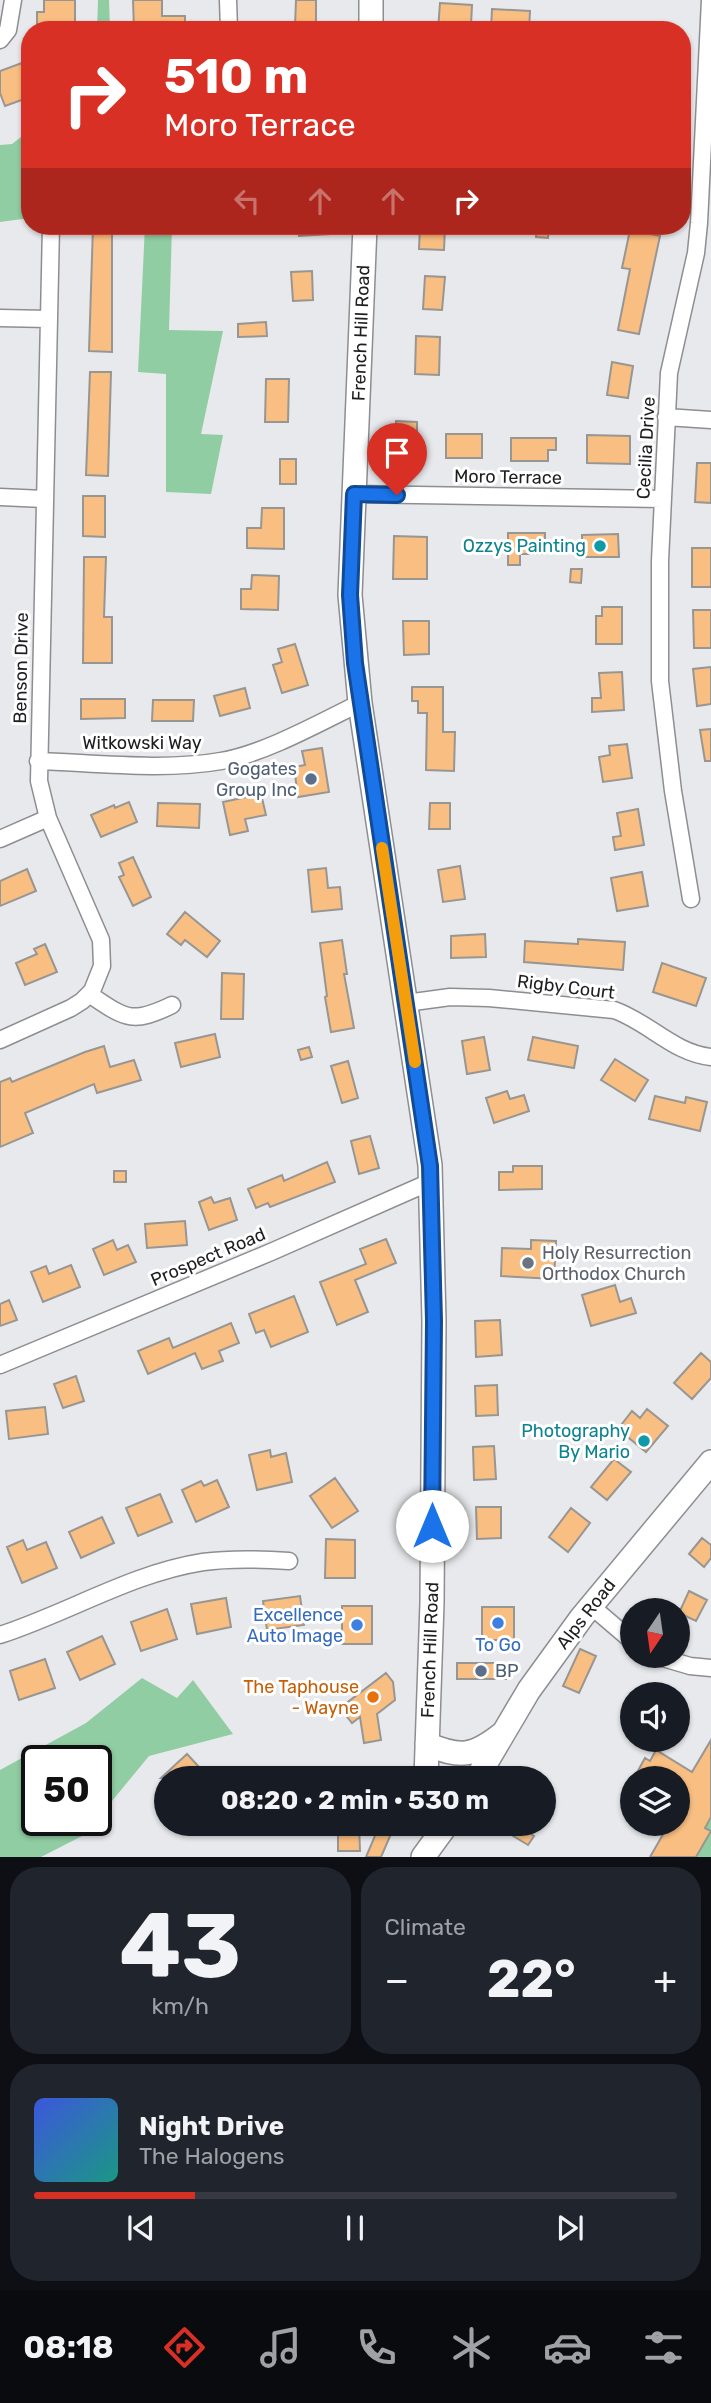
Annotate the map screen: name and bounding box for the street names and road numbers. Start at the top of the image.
street label: French Hill Road [348,265,374,401]
street label: Cecilia Drive [632,396,660,500]
street label: Moro Terrace [454,465,562,489]
street label: Benson Drive [9,612,33,724]
street label: Witkowski Way [82,732,202,754]
street label: Rigby Court [516,970,616,1004]
street label: Prospect Road [147,1223,269,1291]
street label: Alps Road [552,1574,620,1654]
street label: French Hill Road [417,1582,443,1718]

